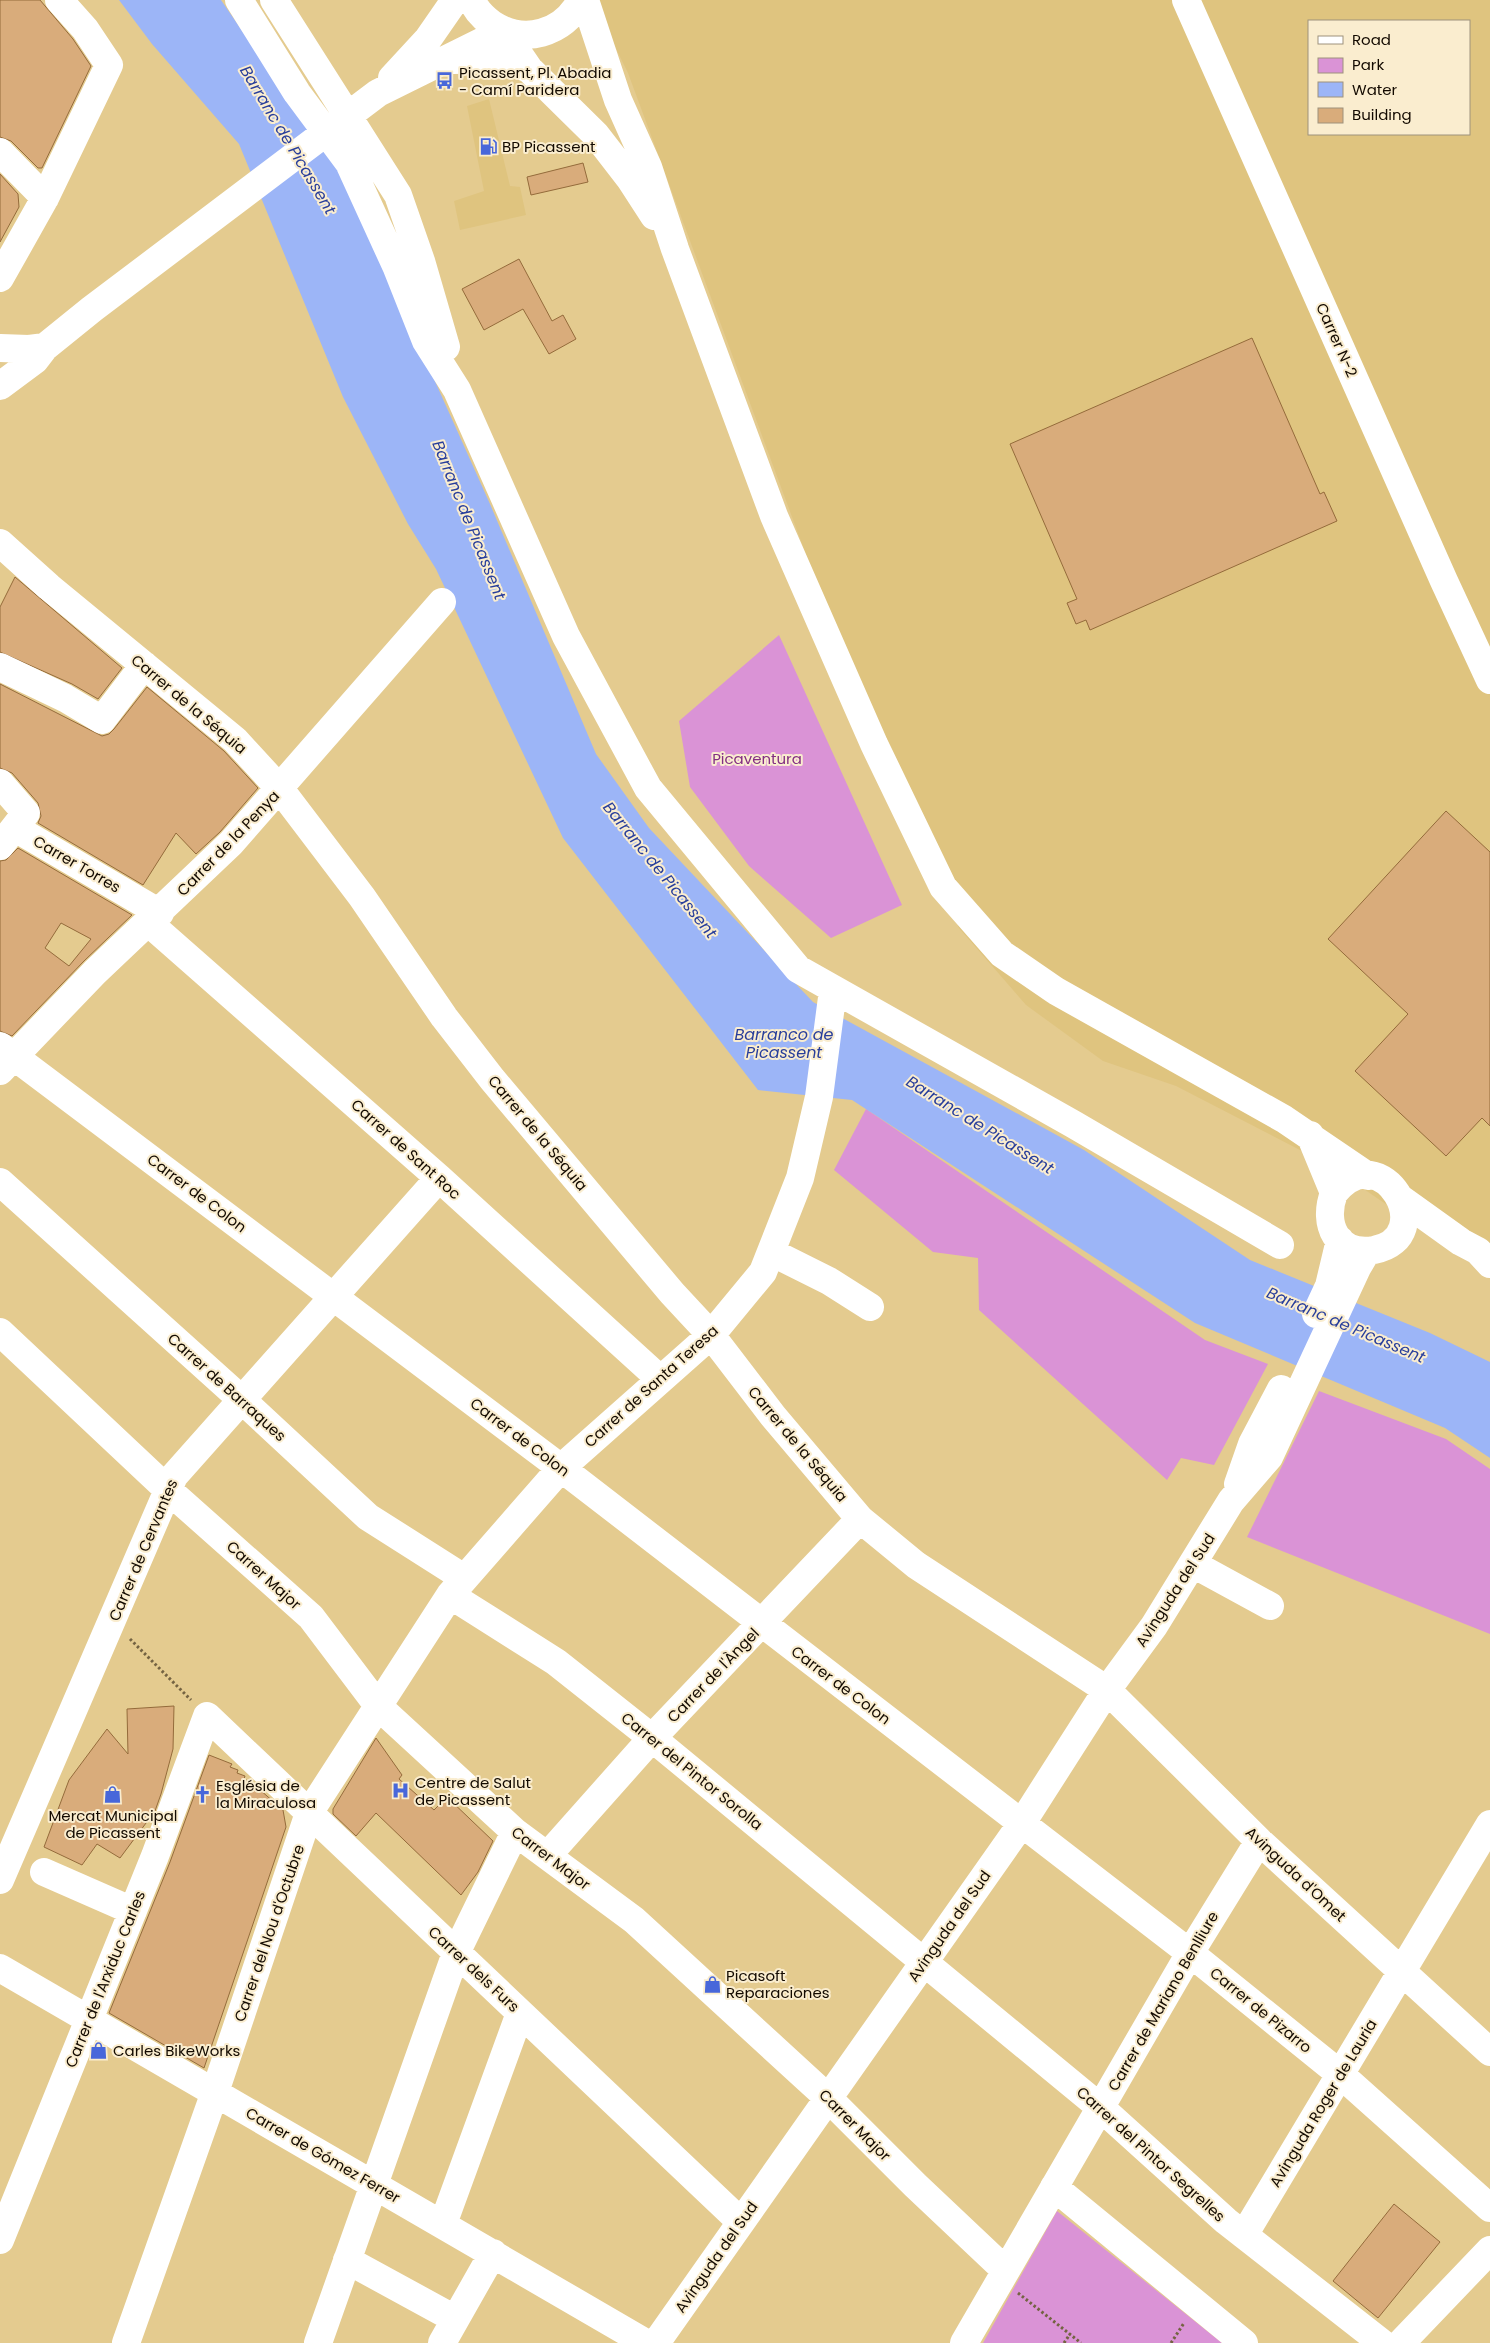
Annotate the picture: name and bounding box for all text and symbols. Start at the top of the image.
legend [1308,20,1470,135]
text: Road [1352,29,1391,50]
text: Park [1352,54,1384,75]
water label: Barranc de Picassent [234,61,342,220]
place label: Picassent, Pl. Abadia - Camí Paridera [459,62,612,100]
bus stop icon: Picassent, Pl. Abadia - Camí Paridera [435,71,455,91]
text: Water [1352,79,1398,100]
text: Building [1352,104,1412,125]
fuel station icon: BP Picassent [478,136,498,156]
place label: BP Picassent [502,136,596,157]
street label: Carrer N-2 [1311,300,1363,380]
water label: Barranc de Picassent [426,437,512,604]
street label: Carrer de la Séquia [127,649,251,759]
park label: Picaventura [712,748,802,769]
street label: Carrer de la Penya [172,786,284,900]
water label: Barranc de Picassent [598,797,723,944]
street label: Carrer Torres [29,830,125,898]
water label: Barranco de Picassent [734,1023,834,1064]
water label: Barranc de Picassent [902,1070,1059,1180]
street label: Carrer de la Séquia [483,1071,593,1195]
street label: Carrer de Sant Roc [347,1094,465,1204]
street label: Carrer de Colon [143,1149,251,1237]
water label: Barranc de Picassent [1263,1281,1430,1369]
street label: Carrer de Santa Teresa [579,1320,723,1452]
street label: Carrer de Barraques [163,1328,291,1446]
street label: Carrer de la Séquia [743,1382,853,1506]
street label: Carrer de Colon [466,1393,574,1481]
street label: Carrer de Cervantes [104,1476,183,1624]
street label: Avinguda del Sud [1130,1529,1220,1651]
street label: Carrer Major [222,1536,306,1614]
street label: Carrer de l'Àngel [662,1623,764,1727]
street label: Carrer de Colon [787,1641,895,1729]
street label: Carrer del Pintor Sorolla [617,1707,767,1835]
place label: Centre de Salut de Picassent [415,1772,531,1810]
place label: Església de la Miraculosa [216,1775,316,1813]
hospital icon: Centre de Salut de Picassent [391,1781,411,1801]
shop icon: Mercat Municipal de Picassent [103,1784,123,1804]
church icon: Església de la Miraculosa [192,1784,212,1804]
place label: Mercat Municipal de Picassent [48,1805,178,1843]
street label: Carrer Major [507,1821,595,1895]
street label: Avinguda d'Omet [1241,1822,1351,1926]
street label: Carrer del Nou d'Octubre [229,1842,309,2024]
street label: Avinguda del Sud [903,1866,995,1986]
street label: Carrer de l'Arxiduc Carles [60,1887,150,2071]
street label: Carrer de Mariano Benlliure [1103,1907,1223,2095]
street label: Carrer dels Furs [424,1921,524,2017]
street label: Carrer de Pizarro [1206,1962,1316,2058]
place label: Picasoft Reparaciones [726,1965,830,2003]
shop icon: Picasoft Reparaciones [702,1974,722,1994]
street label: Avinguda Roger de Lauria [1264,2015,1382,2191]
shop icon: Carles BikeWorks [89,2040,109,2060]
place label: Carles BikeWorks [113,2040,241,2061]
street label: Carrer del Pintor Segrelles [1072,2082,1230,2227]
street label: Carrer Major [814,2084,896,2166]
street label: Carrer de Gómez Ferrer [242,2102,404,2208]
street label: Avinguda del Sud [670,2197,762,2317]

